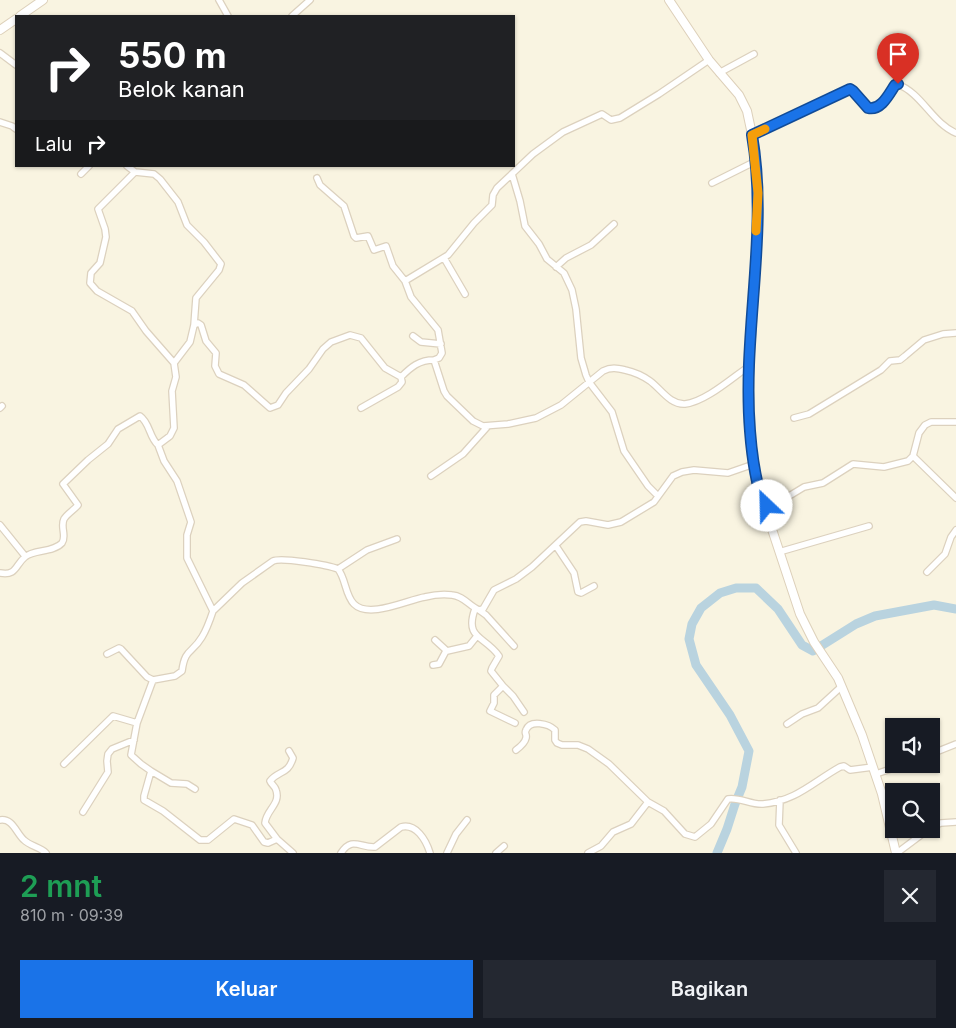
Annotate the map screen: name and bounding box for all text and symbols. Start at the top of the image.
pin [877,33,919,84]
text: 550 m [118,34,227,76]
icon: right [35,35,100,100]
icon: arrive [884,40,912,68]
text: Belok kanan [118,76,245,102]
icon: right [82,130,110,158]
text: Lalu [35,133,72,156]
position arrow [740,479,792,531]
map controls [885,718,940,838]
button: sound [885,718,940,773]
button: search [885,783,940,838]
text: 2 mnt [20,868,102,904]
button: close [884,870,936,922]
text: 810 m · 09:39 [20,905,123,925]
button: Keluar [20,960,473,1018]
button: Bagikan [483,960,936,1018]

